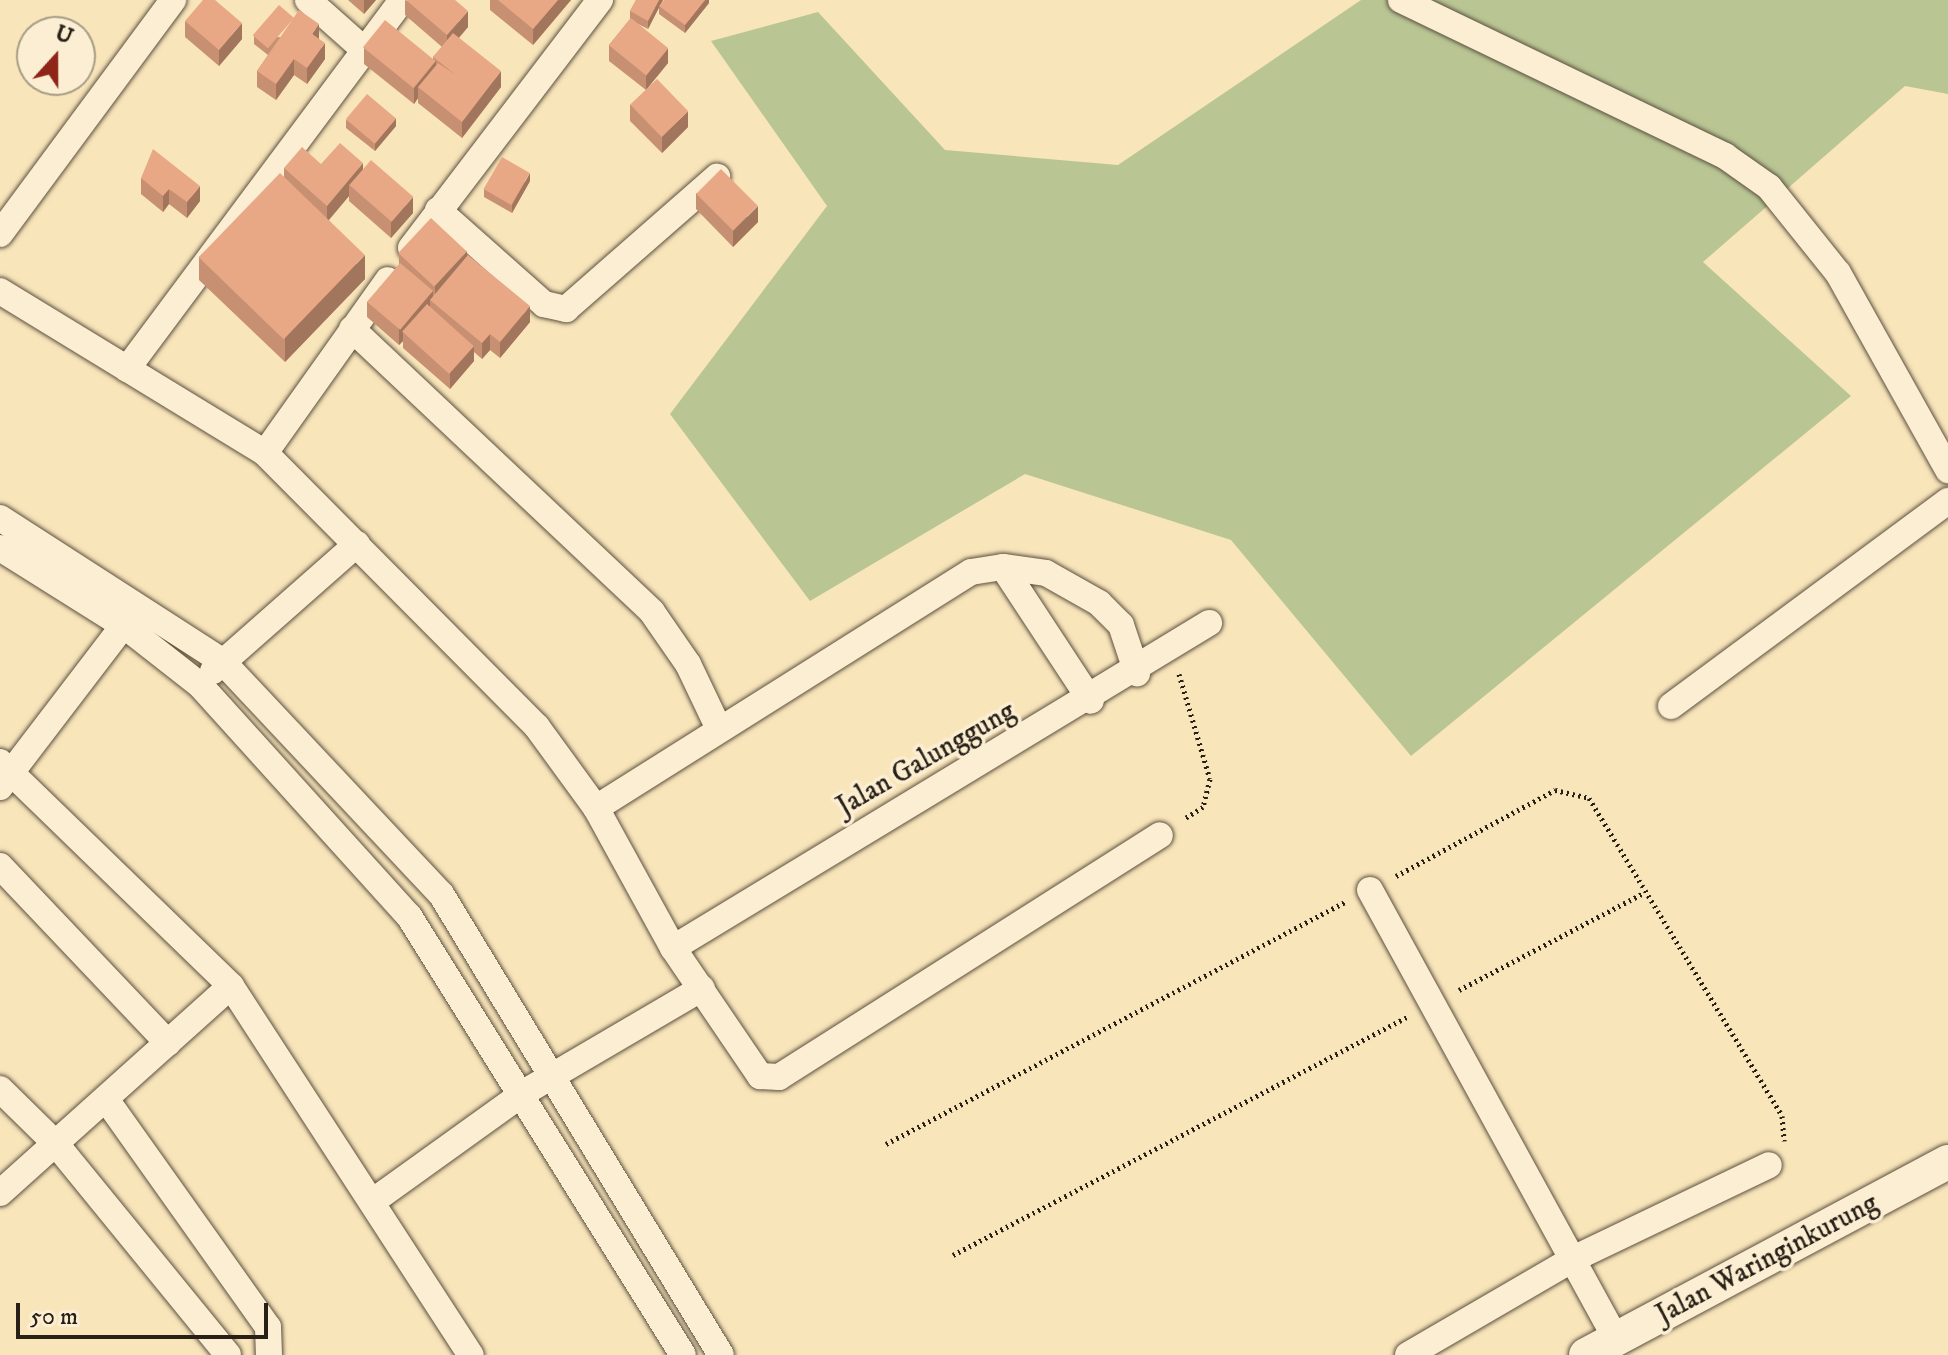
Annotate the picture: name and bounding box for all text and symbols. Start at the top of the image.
north arrow [16,16,96,96]
text: U [51,19,77,51]
street label: Jalan Galunggung [831,694,1021,824]
street label: Jalan Waringinkurung [1650,1186,1884,1332]
scale bar [20,1287,272,1337]
text: 50 m [30,1302,78,1332]

